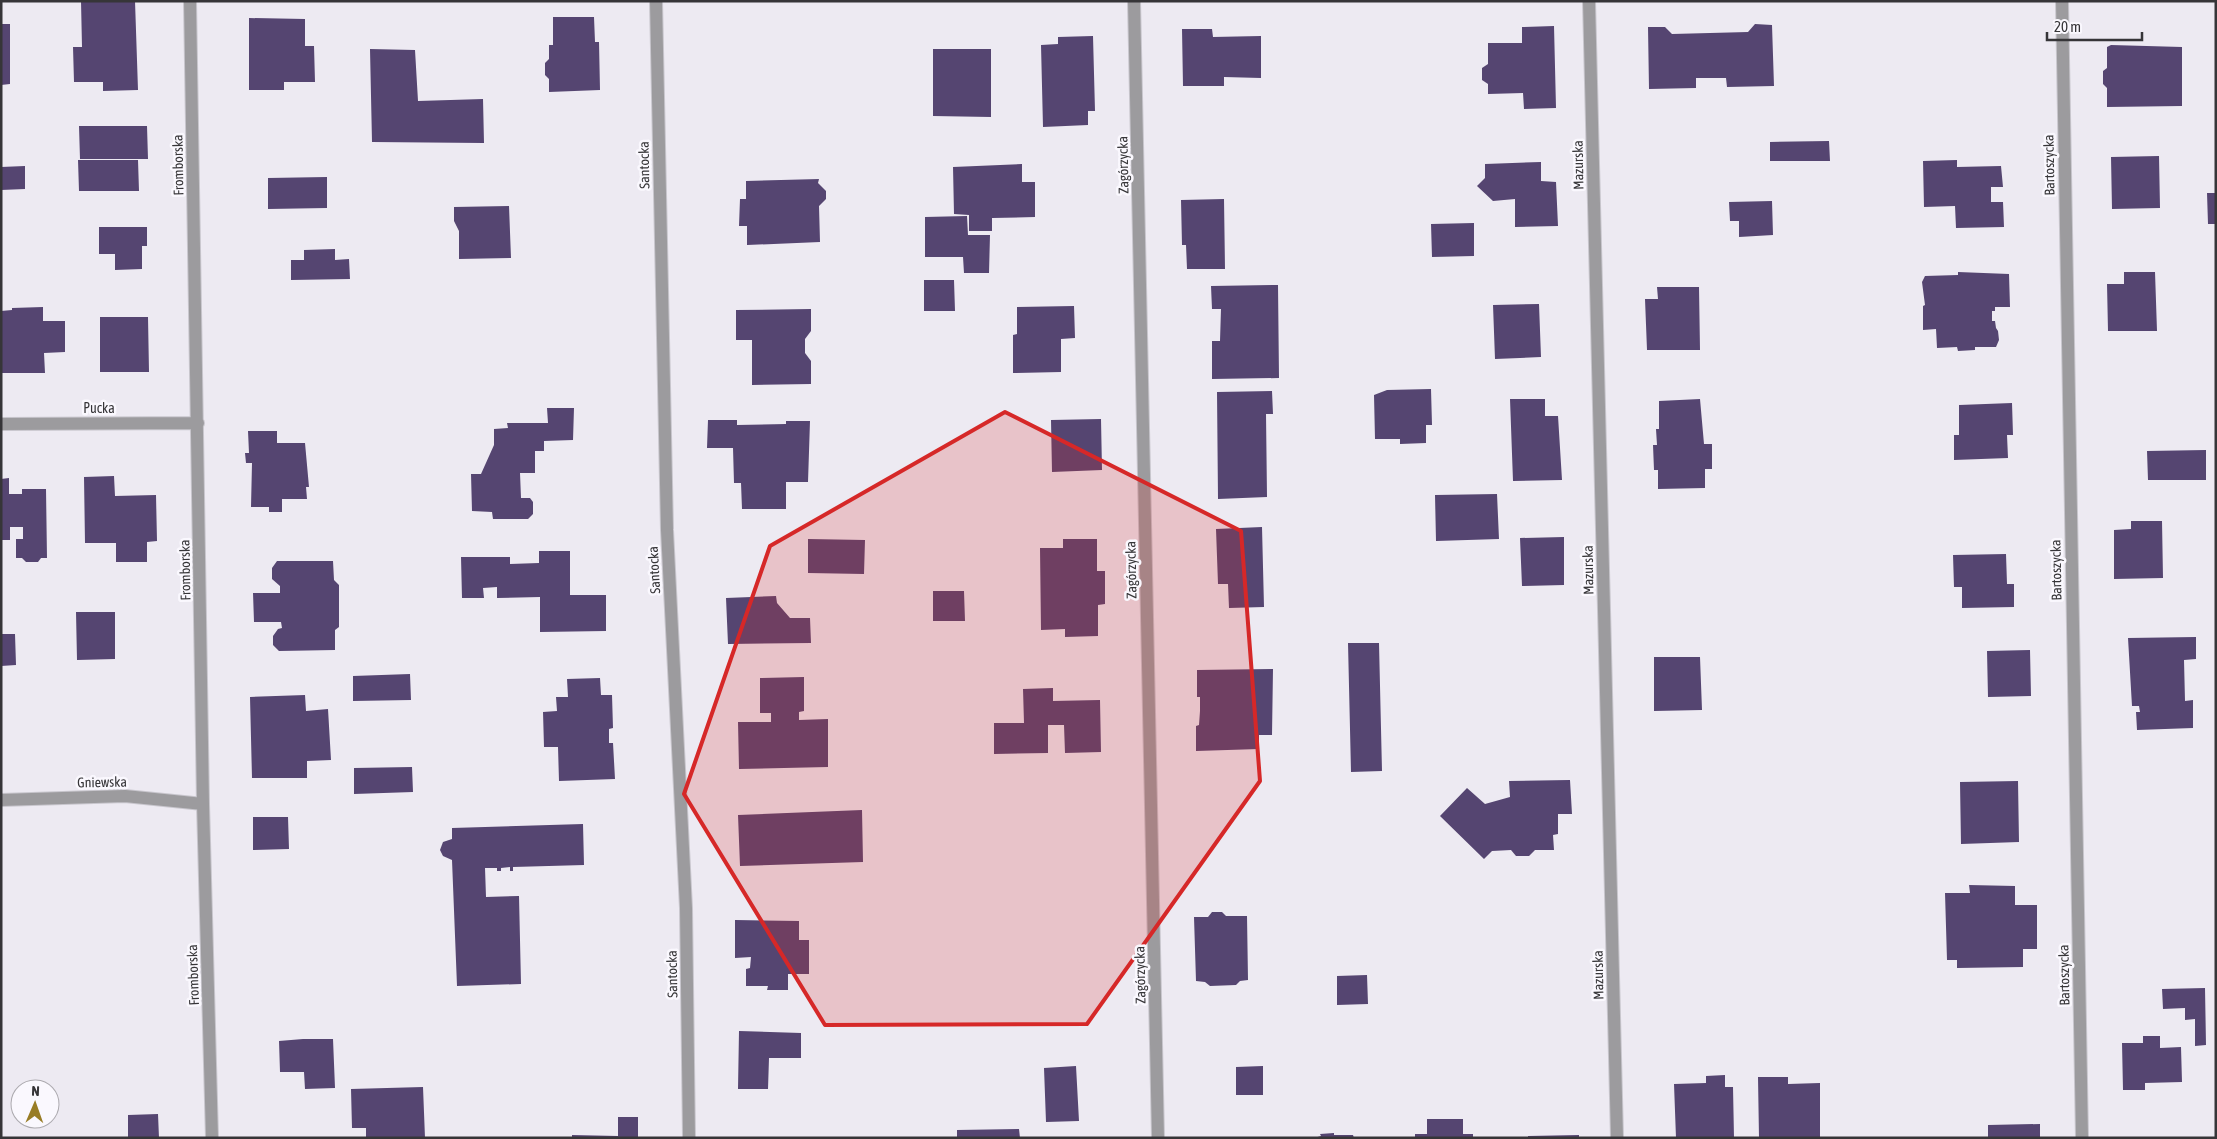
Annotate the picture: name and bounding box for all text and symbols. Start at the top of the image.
scale bar [2047,10,2142,42]
text: 20 m [2054,18,2081,35]
street label: Fromborska [169,134,187,196]
street label: Bartoszycka [2040,134,2058,196]
street label: Zagórzycka [1114,136,1132,194]
street label: Mazurska [1570,140,1586,190]
street label: Santocka [636,141,652,189]
street label: Pucka [83,400,115,416]
street label: Fromborska [176,539,194,601]
street label: Bartoszycka [2047,539,2065,601]
street label: Zagórzycka [1122,541,1140,599]
street label: Mazurska [1580,545,1596,595]
street label: Santocka [645,546,663,594]
street label: Gniewska [77,774,127,790]
street label: Fromborska [184,944,202,1006]
street label: Bartoszycka [2055,944,2073,1006]
street label: Zagórzycka [1131,946,1149,1004]
street label: Santocka [664,950,680,998]
street label: Mazurska [1590,950,1606,1000]
north arrow [10,1079,60,1129]
text: N [31,1083,40,1099]

